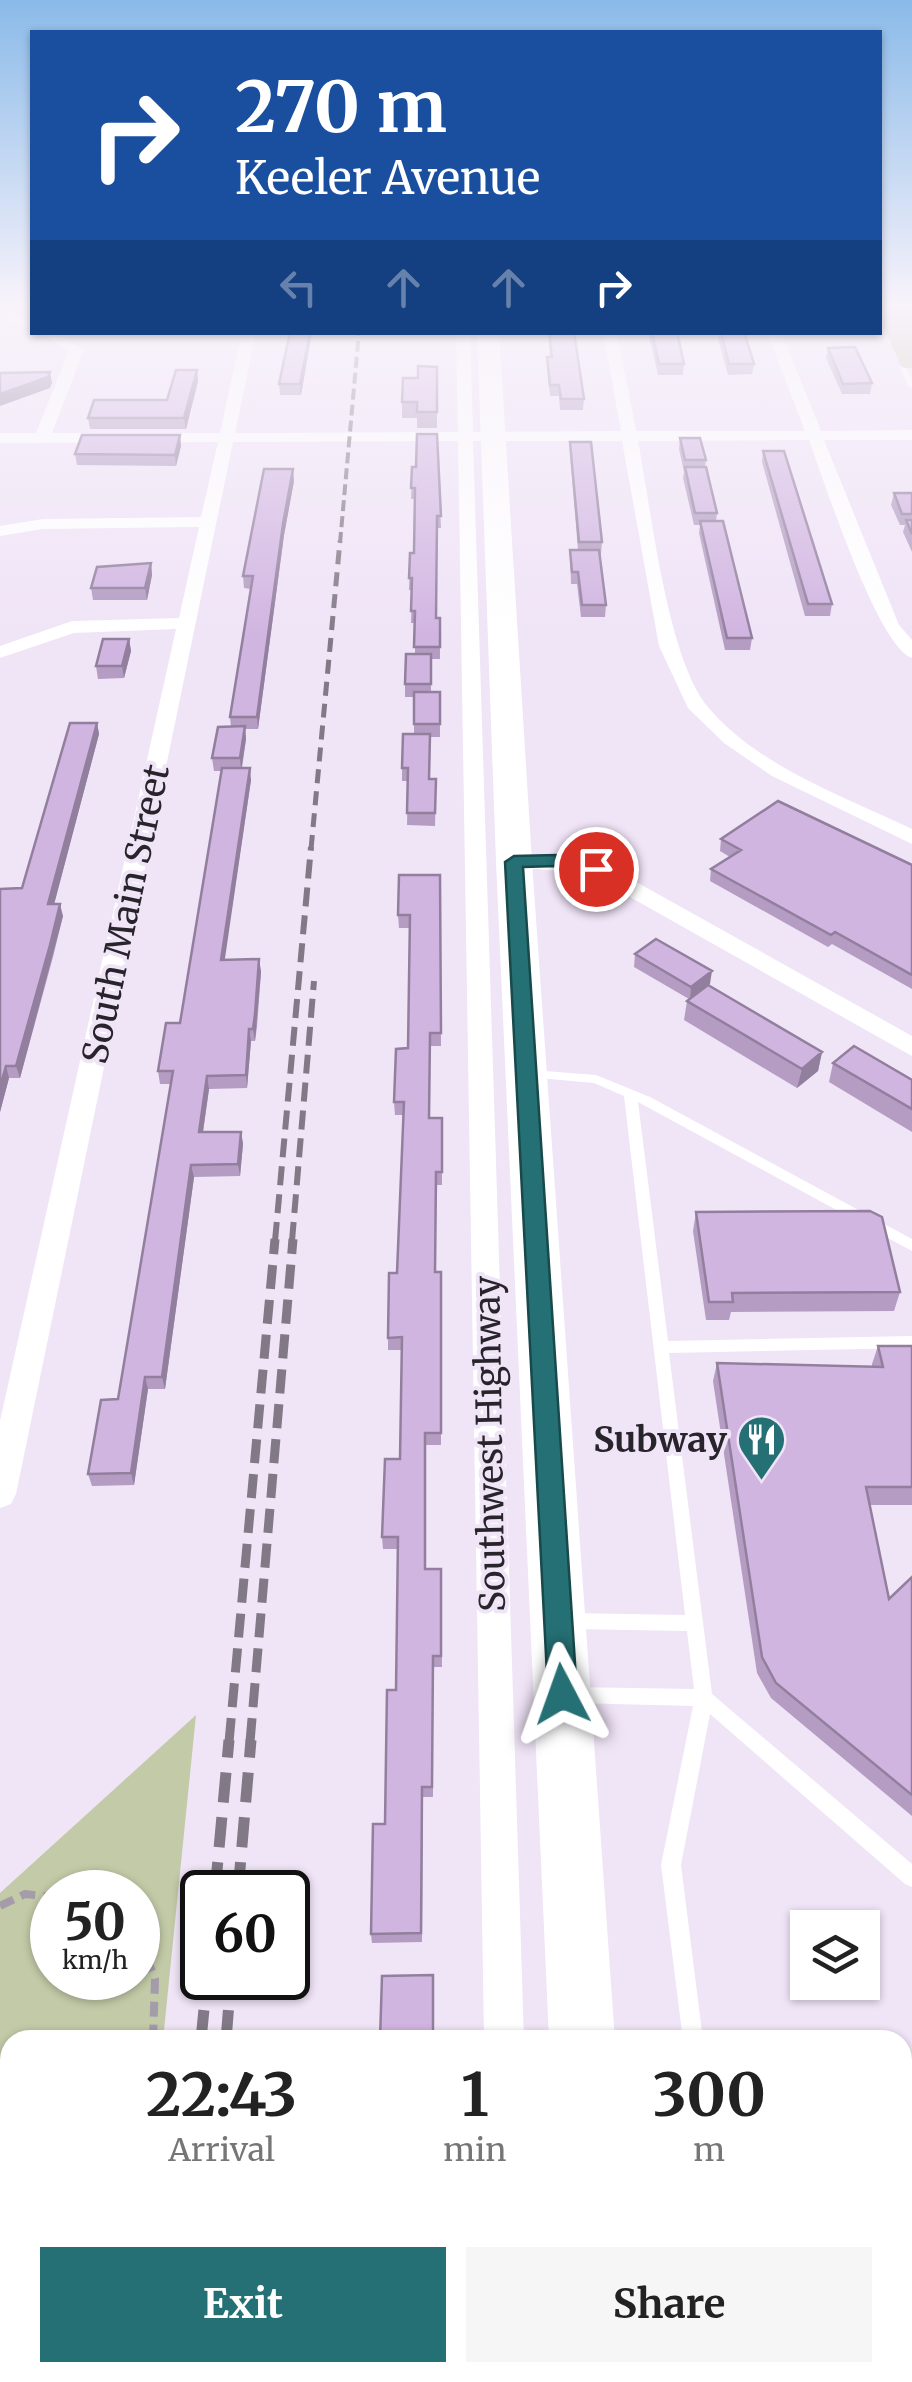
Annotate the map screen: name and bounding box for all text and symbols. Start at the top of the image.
text: 270 m [235,63,447,151]
icon: right [70,70,200,200]
text: Keeler Avenue [235,150,540,206]
icon: left [271,260,326,315]
icon: ahead [376,260,431,315]
icon: ahead [481,260,536,315]
icon: right [586,260,641,315]
street label: South Main Street [73,760,179,1067]
pin [554,827,639,912]
icon: arrive [569,842,624,897]
street label: Southwest Highway [465,1275,515,1612]
restaurant icon: Subway [736,1414,788,1482]
place label: Subway [593,1418,727,1462]
position arrow [510,1642,614,1746]
speed limit sign: 60 [180,1870,310,2000]
text: 50 [64,1891,126,1954]
map controls [790,1910,880,2000]
button: layers [790,1910,880,2000]
text: km/h [62,1944,128,1976]
text: 22:43 [146,2057,297,2132]
text: 1 [461,2057,489,2132]
text: 300 [653,2057,766,2132]
text: Arrival [168,2130,275,2170]
text: min [443,2130,507,2170]
text: m [693,2130,725,2170]
button: Exit [40,2247,446,2362]
button: Share [466,2247,872,2362]

